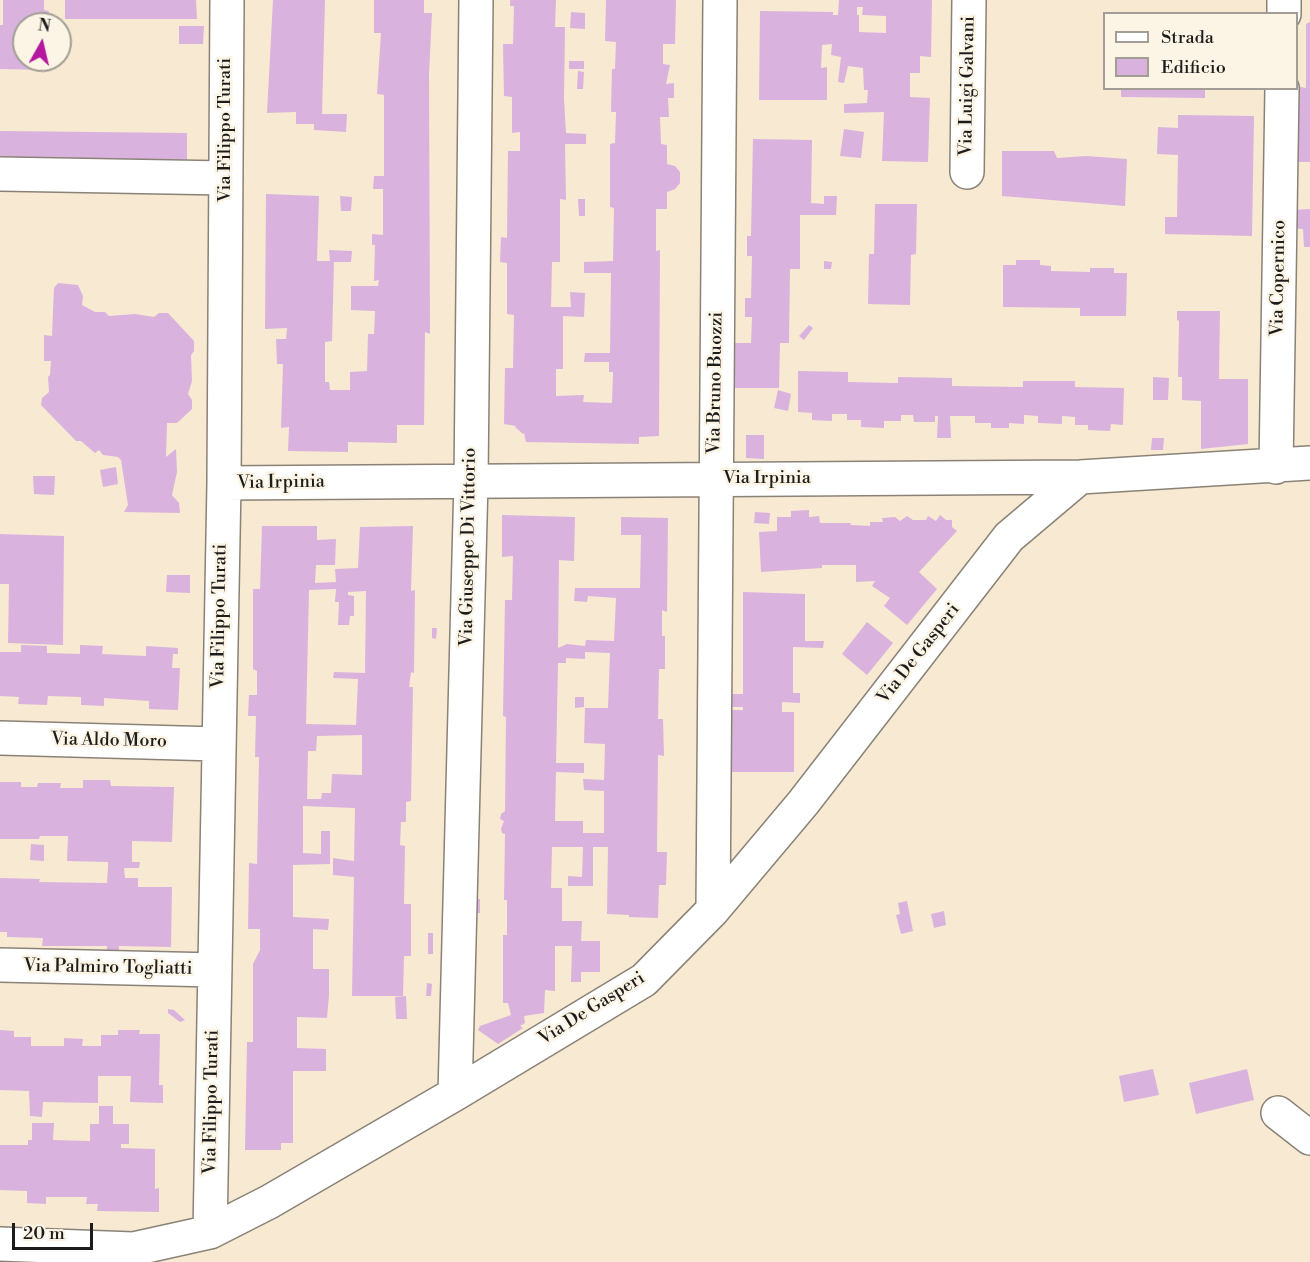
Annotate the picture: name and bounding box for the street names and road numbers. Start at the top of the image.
street label: Via Luigi Galvani [956,16,980,156]
street label: Via Filippo Turati [215,58,237,202]
street label: Via Copernico [1267,220,1291,336]
street label: Via Bruno Buozzi [704,312,728,454]
street label: Via Giuseppe Di Vittorio [456,447,482,647]
street label: Via Irpinia [723,468,811,490]
street label: Via Irpinia [237,471,325,495]
street label: Via Filippo Turati [208,544,232,688]
street label: Via De Gasperi [873,600,965,708]
street label: Via Aldo Moro [51,729,167,753]
street label: Via Palmiro Togliatti [23,956,193,980]
street label: Via De Gasperi [535,968,649,1050]
street label: Via Filippo Turati [200,1030,224,1174]

